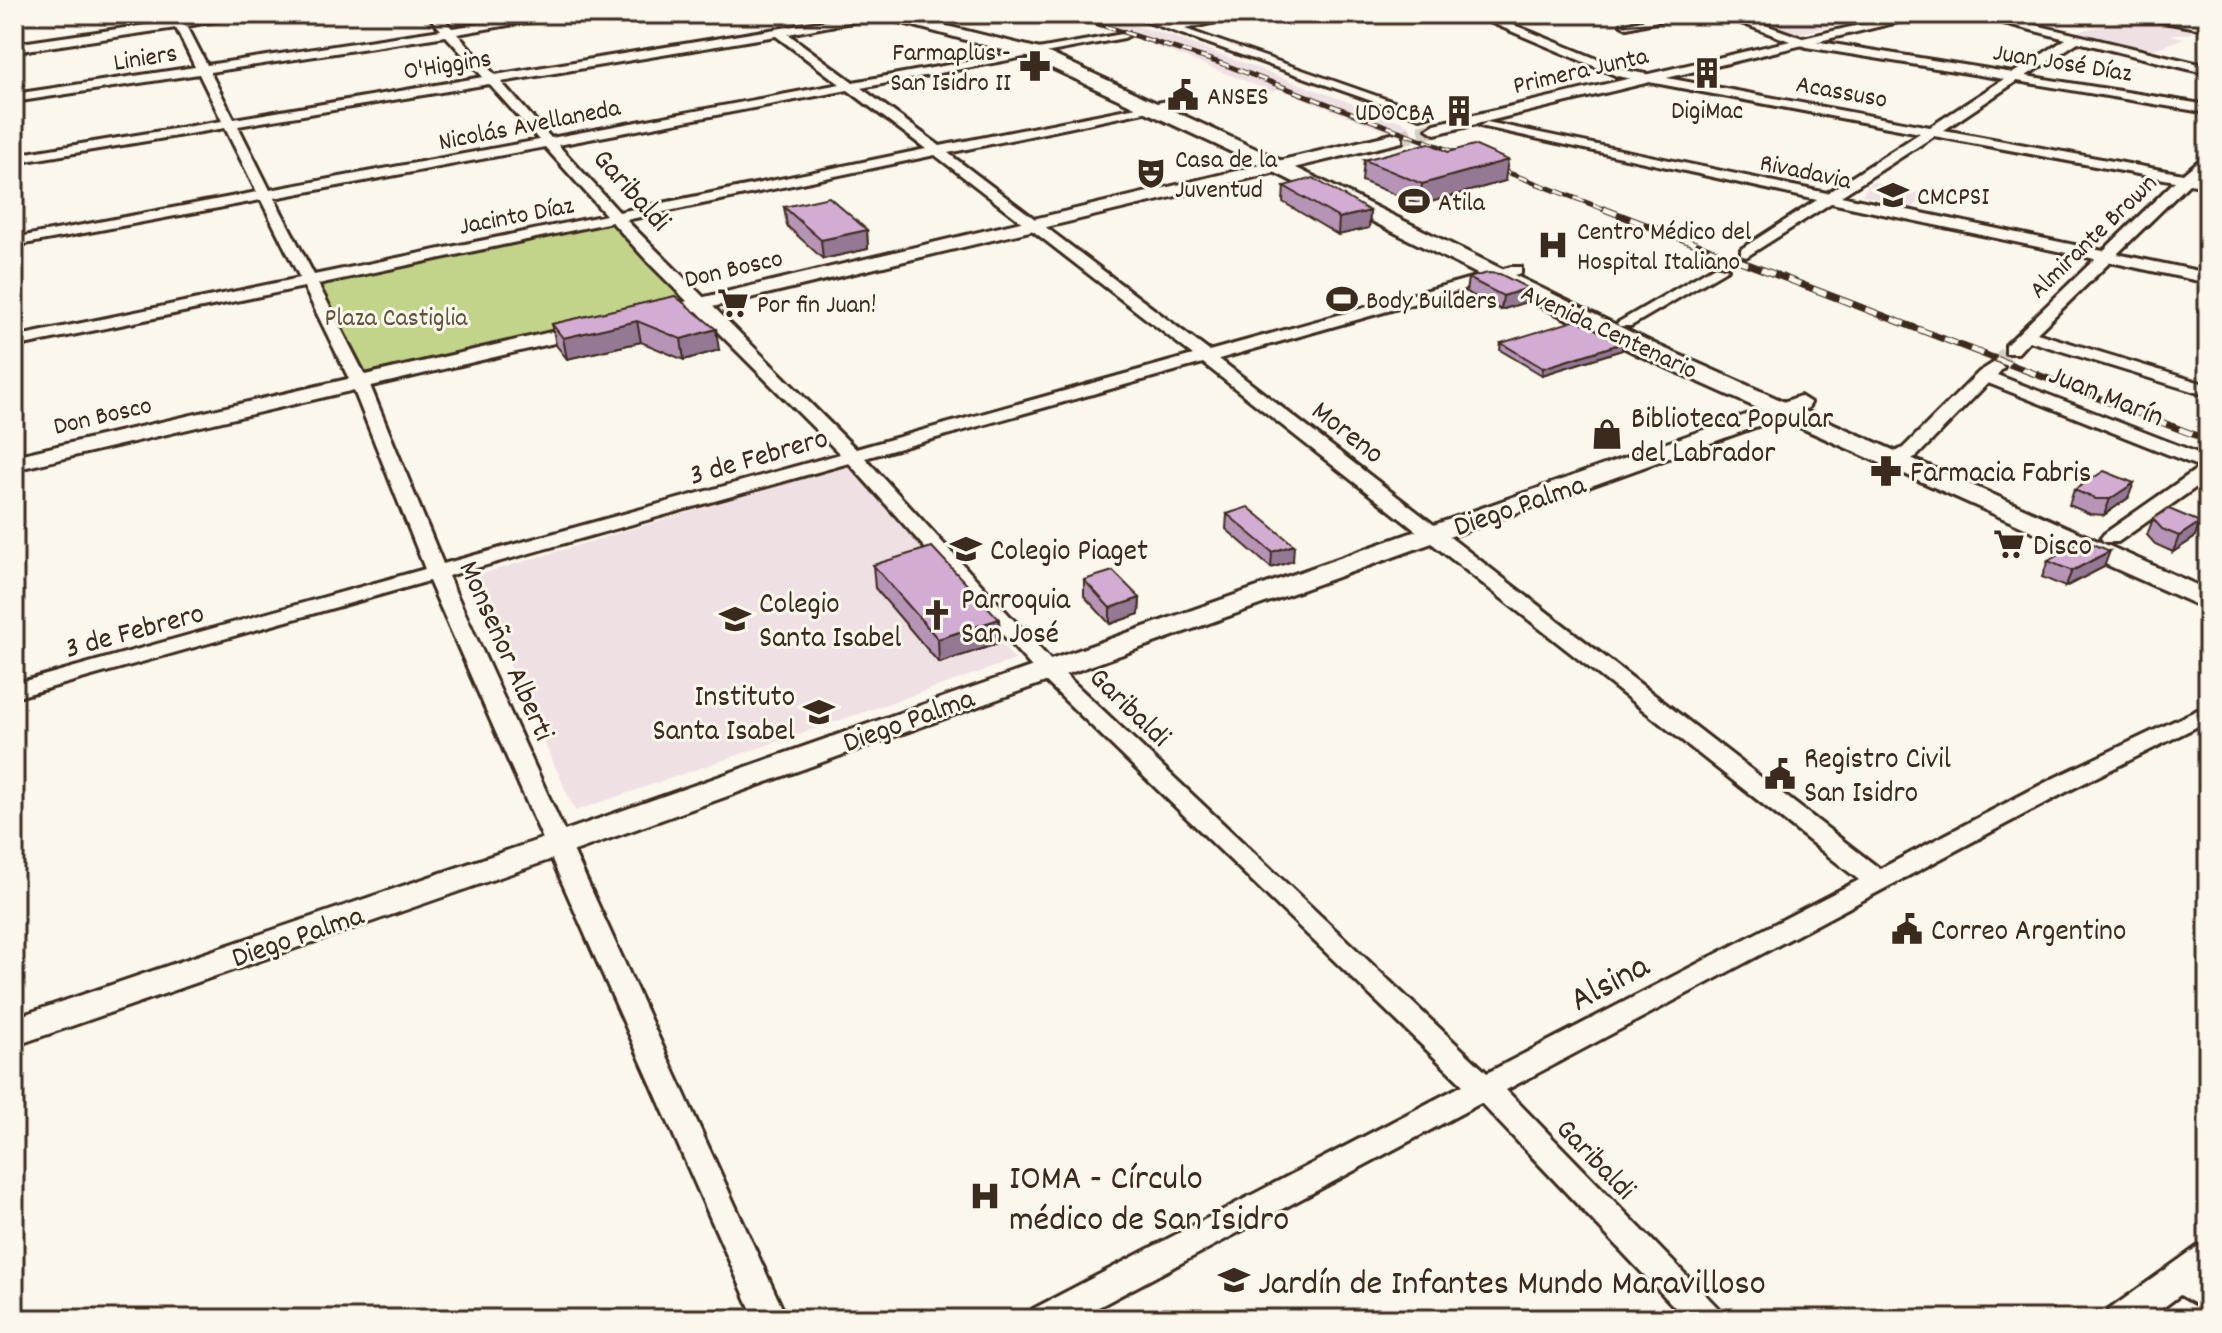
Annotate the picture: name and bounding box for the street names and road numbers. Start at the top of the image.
street label: Juan José Díaz [1990,35,2135,94]
street label: Liniers [111,36,180,83]
street label: Primera Junta [1510,39,1653,106]
street label: O'Higgins [401,41,494,92]
street label: Acassuso [1793,67,1890,120]
street label: Nicolás Avellaneda [436,91,625,162]
street label: Garibaldi [580,141,679,243]
street label: Rivadavia [1756,146,1855,201]
street label: Almirante Brown [2022,167,2167,309]
street label: Jacinto Díaz [456,188,577,247]
street label: Don Bosco [681,241,787,300]
street label: Avenida Centenario [1514,276,1703,390]
street label: Juan Marín [2041,356,2169,441]
street label: Don Bosco [50,388,156,447]
street label: Moreno [1300,392,1392,477]
street label: 3 de Febrero [685,419,834,500]
street label: Diego Palma [1449,465,1593,551]
street label: Monseñor Alberti [445,555,563,749]
street label: 3 de Febrero [61,594,210,673]
street label: Garibaldi [1077,659,1179,759]
street label: Diego Palma [838,679,982,767]
street label: Diego Palma [227,896,371,982]
street label: Alsina [1562,942,1661,1028]
street label: Garibaldi [1544,1110,1644,1212]

